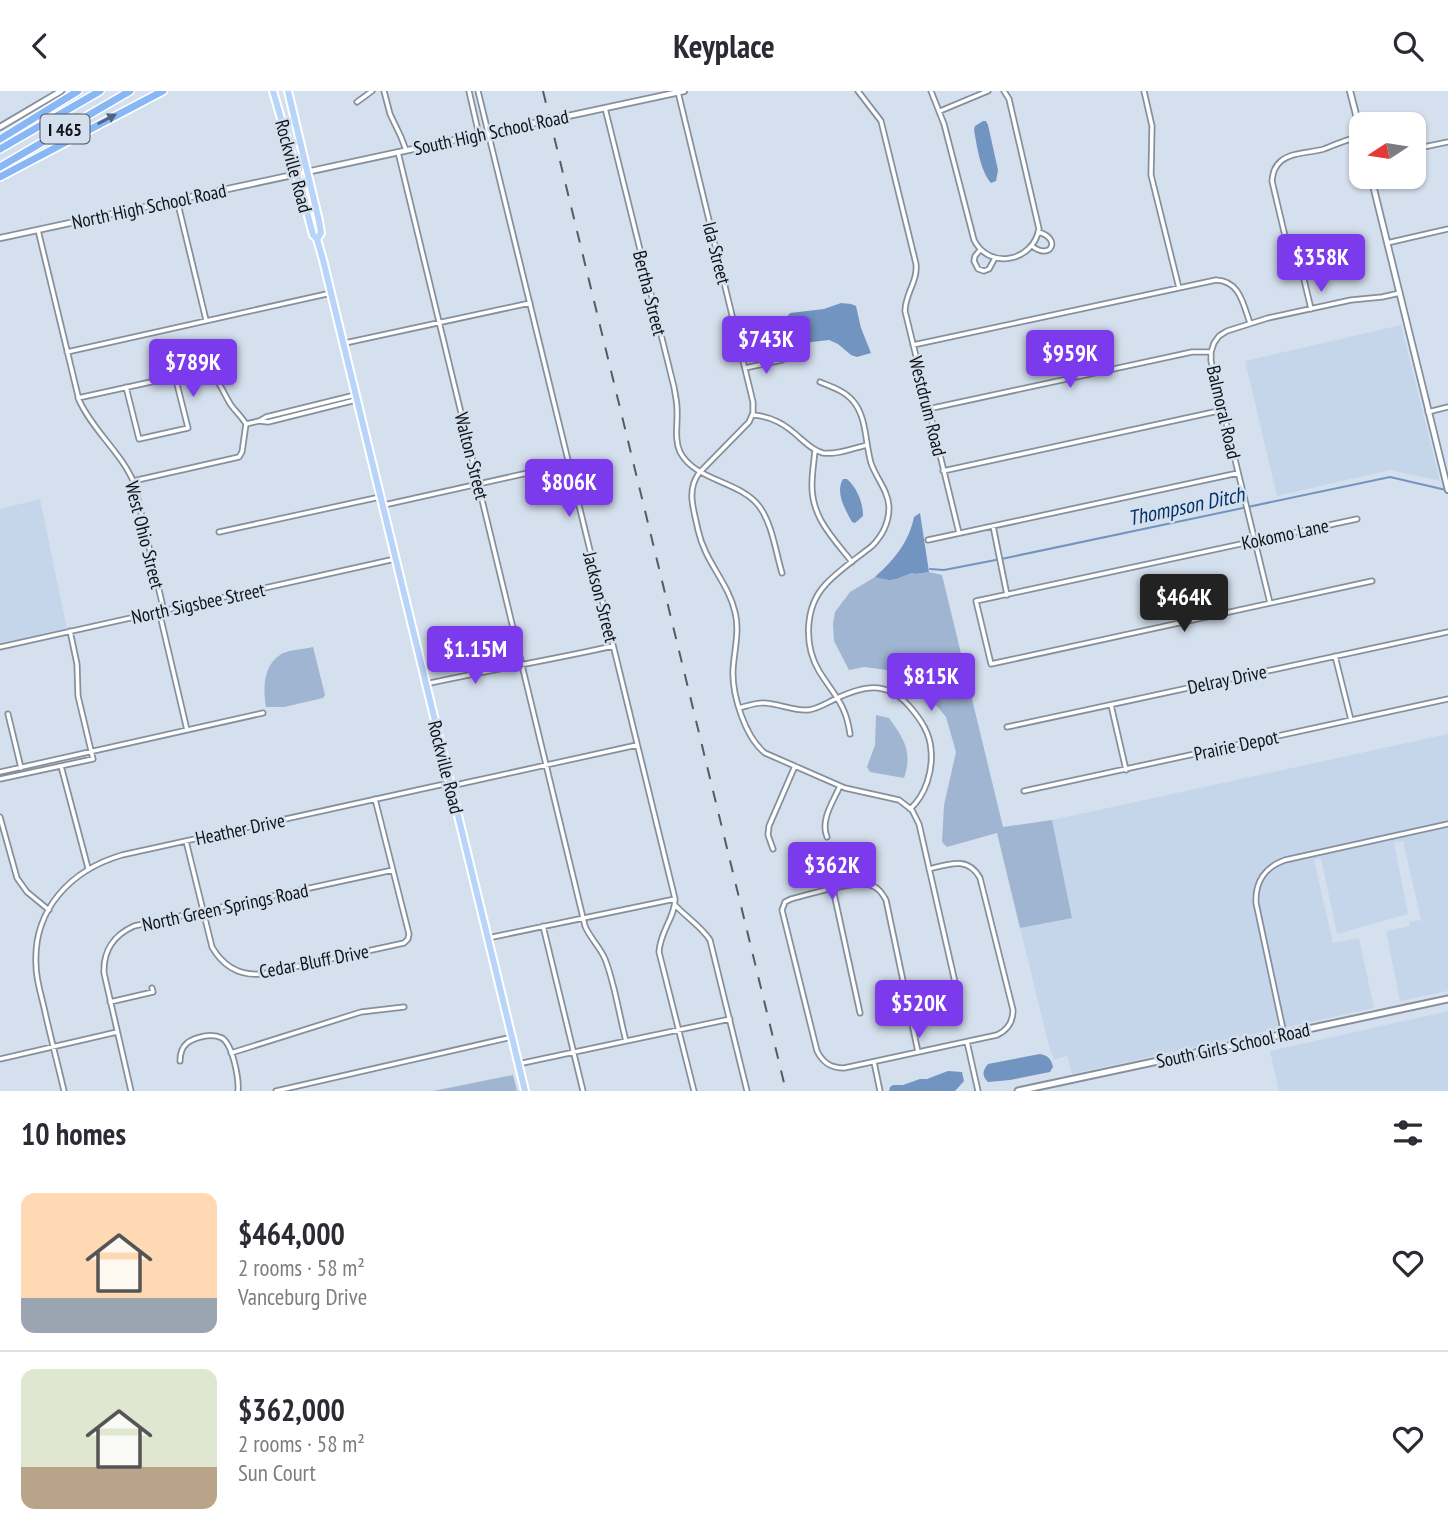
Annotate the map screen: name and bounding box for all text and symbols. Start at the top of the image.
text: Keyplace [673,25,775,67]
icon: back [21,27,59,65]
icon: search [1389,27,1427,65]
street label: South High School Road [411,104,571,160]
north arrow [1349,112,1426,189]
map controls [1349,112,1426,189]
one-way arrow [98,114,118,126]
road number: I 465 [41,115,90,143]
street label: Rockville Road [270,117,318,215]
street label: North High School Road [70,178,228,234]
street label: Ida Street [698,219,737,288]
pin: $358K [1272,235,1370,294]
text: $358K [1293,242,1349,271]
street label: Bertha Street [628,248,672,339]
pin: $743K [717,317,815,376]
text: $743K [738,324,794,353]
pin: $959K [1021,331,1119,390]
text: $959K [1042,338,1098,367]
pin: $789K [144,339,242,399]
text: $789K [165,347,221,376]
street label: Westdrum Road [904,354,952,458]
street label: Balmoral Road [1202,363,1246,461]
street label: Walton Street [450,410,495,503]
pin: $806K [520,459,618,519]
text: $806K [541,467,597,496]
street label: West Ohio Street [120,479,170,592]
water label: Thompson Ditch [1125,480,1248,531]
street label: Kokomo Lane [1239,513,1331,555]
street label: Jackson Street [578,548,624,646]
pin: $464K [1135,575,1233,634]
street label: North Sigsbee Street [129,577,268,629]
text: $464K [1156,582,1212,611]
pin: $1.15M [418,627,532,686]
text: $1.15M [443,634,507,663]
pin: $815K [882,653,980,713]
street label: Delray Drive [1185,659,1269,699]
text: $815K [903,661,959,690]
street label: Rockville Road [423,718,469,816]
street label: Prairie Depot [1192,724,1281,766]
street label: Heather Drive [193,808,287,850]
pin: $362K [783,843,881,902]
text: $362K [804,850,860,879]
street label: North Green Springs Road [140,878,310,936]
street label: Cedar Bluff Drive [257,939,371,983]
pin: $520K [870,981,968,1040]
text: $520K [891,988,947,1017]
street label: South Girls School Road [1154,1017,1312,1073]
text: 10 homes [21,1114,126,1153]
icon: filters [1389,1114,1427,1152]
text: $464,000 [238,1214,345,1253]
icon: home [77,1221,161,1305]
icon: heart [1389,1244,1427,1282]
text: 2 rooms · 58 m² [238,1253,365,1282]
text: Vanceburg Drive [238,1282,367,1311]
text: $362,000 [238,1390,345,1429]
icon: home [77,1397,161,1481]
icon: heart [1389,1420,1427,1458]
text: 2 rooms · 58 m² [238,1429,365,1458]
text: Sun Court [238,1458,316,1487]

